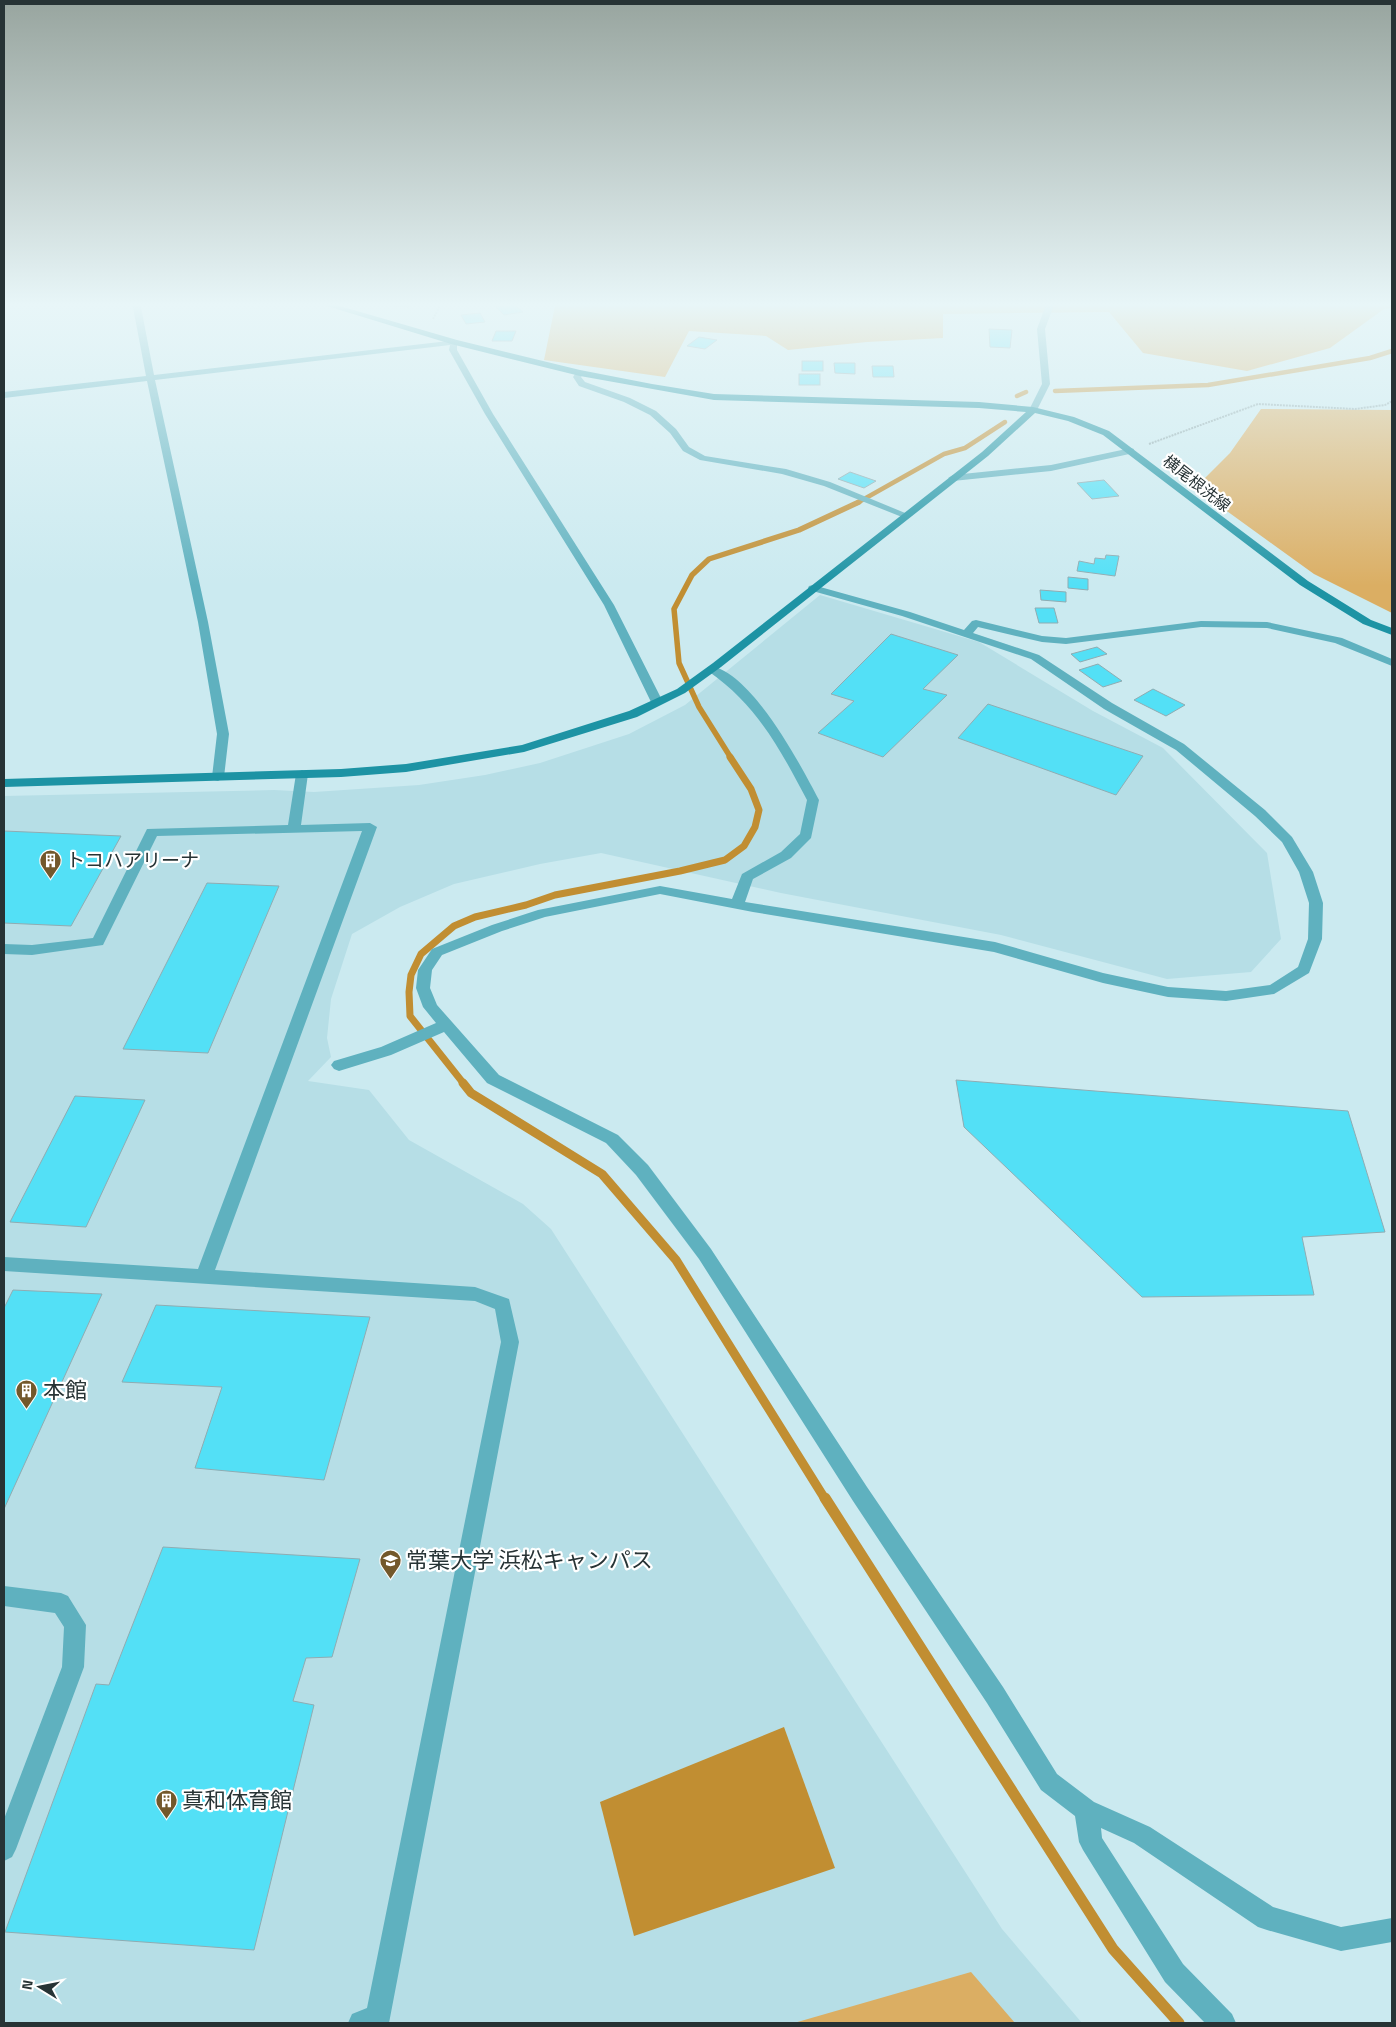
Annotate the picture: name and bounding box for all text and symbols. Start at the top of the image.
street label: 横尾根洗線 [1158,449,1236,517]
place label: トコハアリーナ [66,845,199,874]
building icon: トコハアリーナ [38,848,62,879]
place label: 本館 [43,1373,87,1407]
building icon: 本館 [15,1378,39,1409]
place label: 常葉大学 浜松キャンパス [406,1543,653,1577]
school or university icon: 常葉大学 浜松キャンパス [378,1548,402,1579]
place label: 真和体育館 [182,1783,292,1817]
building icon: 真和体育館 [154,1788,178,1819]
north arrow [15,1962,65,2012]
text: N [16,1978,38,1991]

